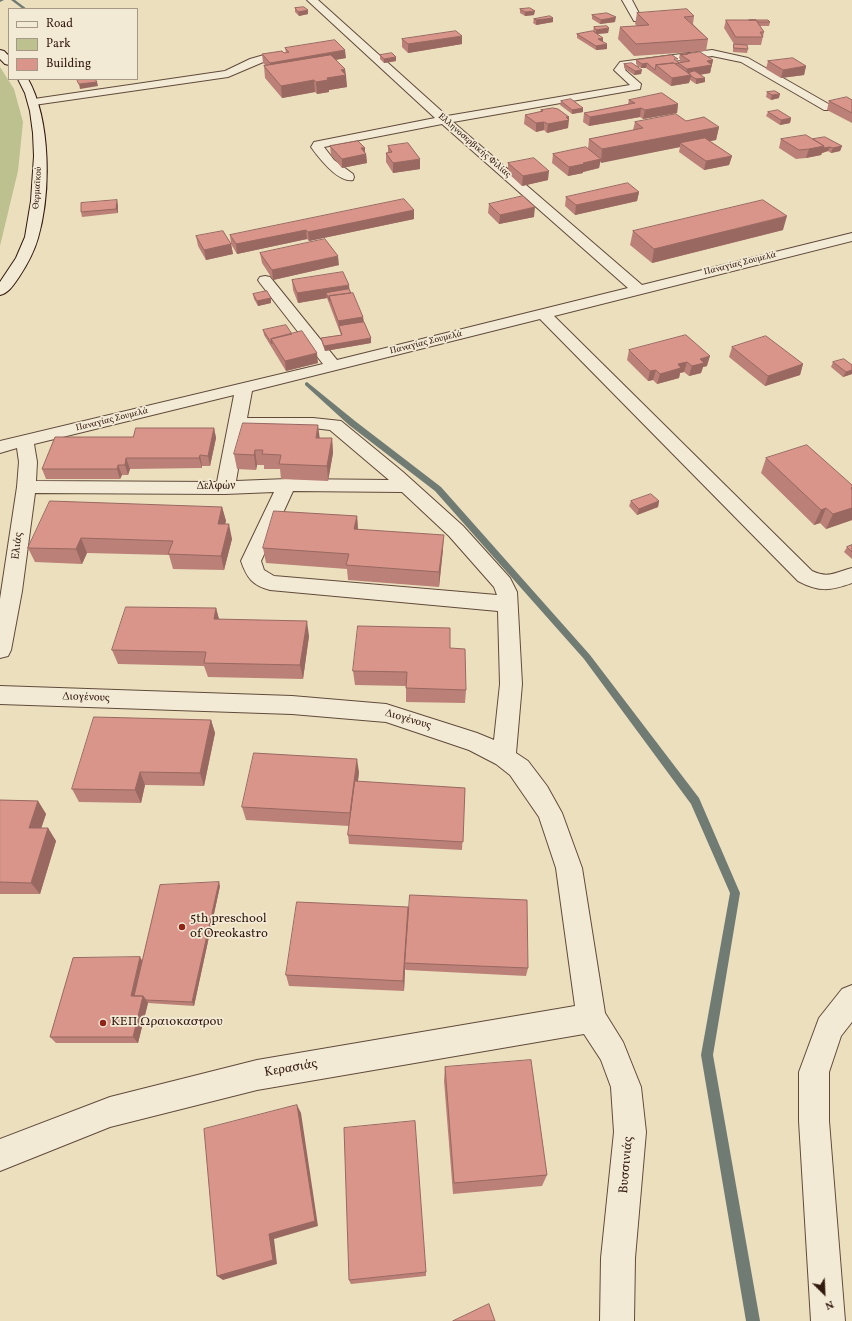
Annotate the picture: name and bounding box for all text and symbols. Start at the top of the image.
legend [8,8,138,80]
text: Road [46,16,73,32]
text: Park [46,36,71,52]
text: Building [46,56,91,72]
street label: Ελληνοσερβικής Φιλίας [435,111,513,181]
street label: Θερμαϊκού [31,167,45,209]
street label: Παναγίας Σουμελά [703,250,777,278]
street label: Παναγίας Σουμελά [389,329,463,357]
street label: Παναγίας Σουμελά [75,406,149,434]
street label: Δελφών [197,480,235,494]
street label: Ελιάς [10,532,26,560]
street label: Διογένους [62,691,110,705]
street label: Διογένους [383,707,433,733]
place label: 5th preschool of Oreokastro [190,912,268,943]
marker: 5th preschool of Oreokastro [177,922,187,932]
place label: ΚΕΠ Ωραιοκαστρου [111,1015,223,1031]
marker: ΚΕΠ Ωραιοκαστρου [98,1018,108,1028]
street label: Κερασιάς [263,1057,319,1081]
street label: Βυσσινιάς [617,1136,637,1194]
north arrow [804,1273,844,1313]
text: N [822,1296,836,1313]

